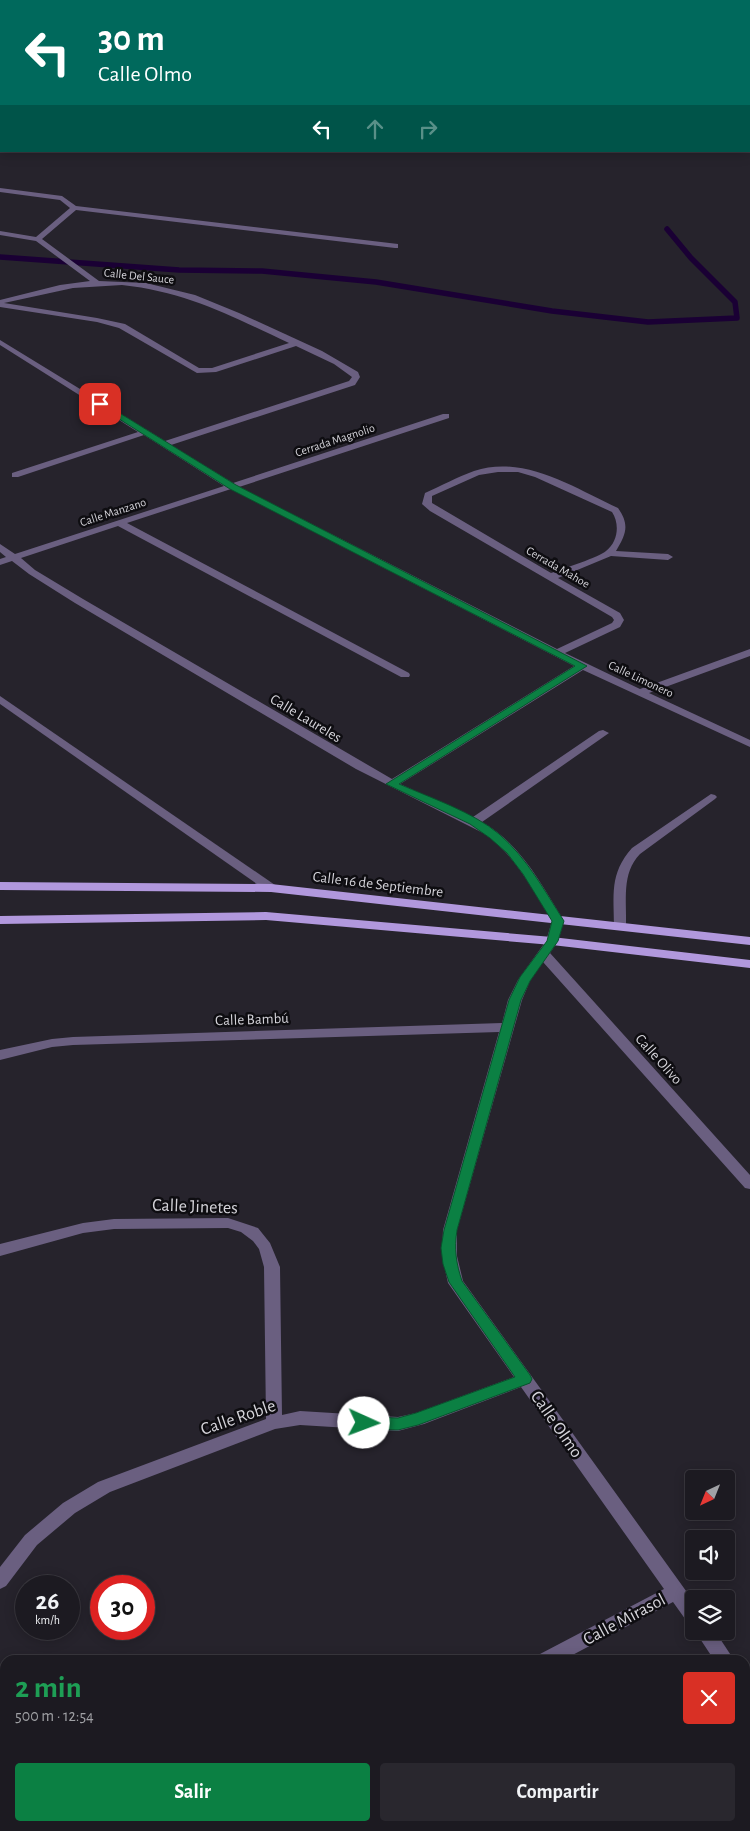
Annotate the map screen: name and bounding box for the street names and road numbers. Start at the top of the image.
street label: Calle Del Sauce [103,266,175,286]
street label: Cerrada Magnolio [294,421,376,459]
street label: Calle Manzano [79,496,148,528]
street label: Cerrada Mahoe [524,544,592,590]
street label: Calle Limonero [607,659,675,699]
street label: Calle Laureles [268,691,344,745]
street label: Calle 16 de Septiembre [312,869,444,900]
street label: Calle Bambú [215,1011,289,1028]
street label: Calle Olivo [632,1031,685,1087]
street label: Calle Jinetes [152,1197,238,1217]
street label: Calle Olmo [527,1388,586,1461]
street label: Calle Roble [199,1397,278,1439]
street label: Calle Mirasol [580,1591,669,1649]

